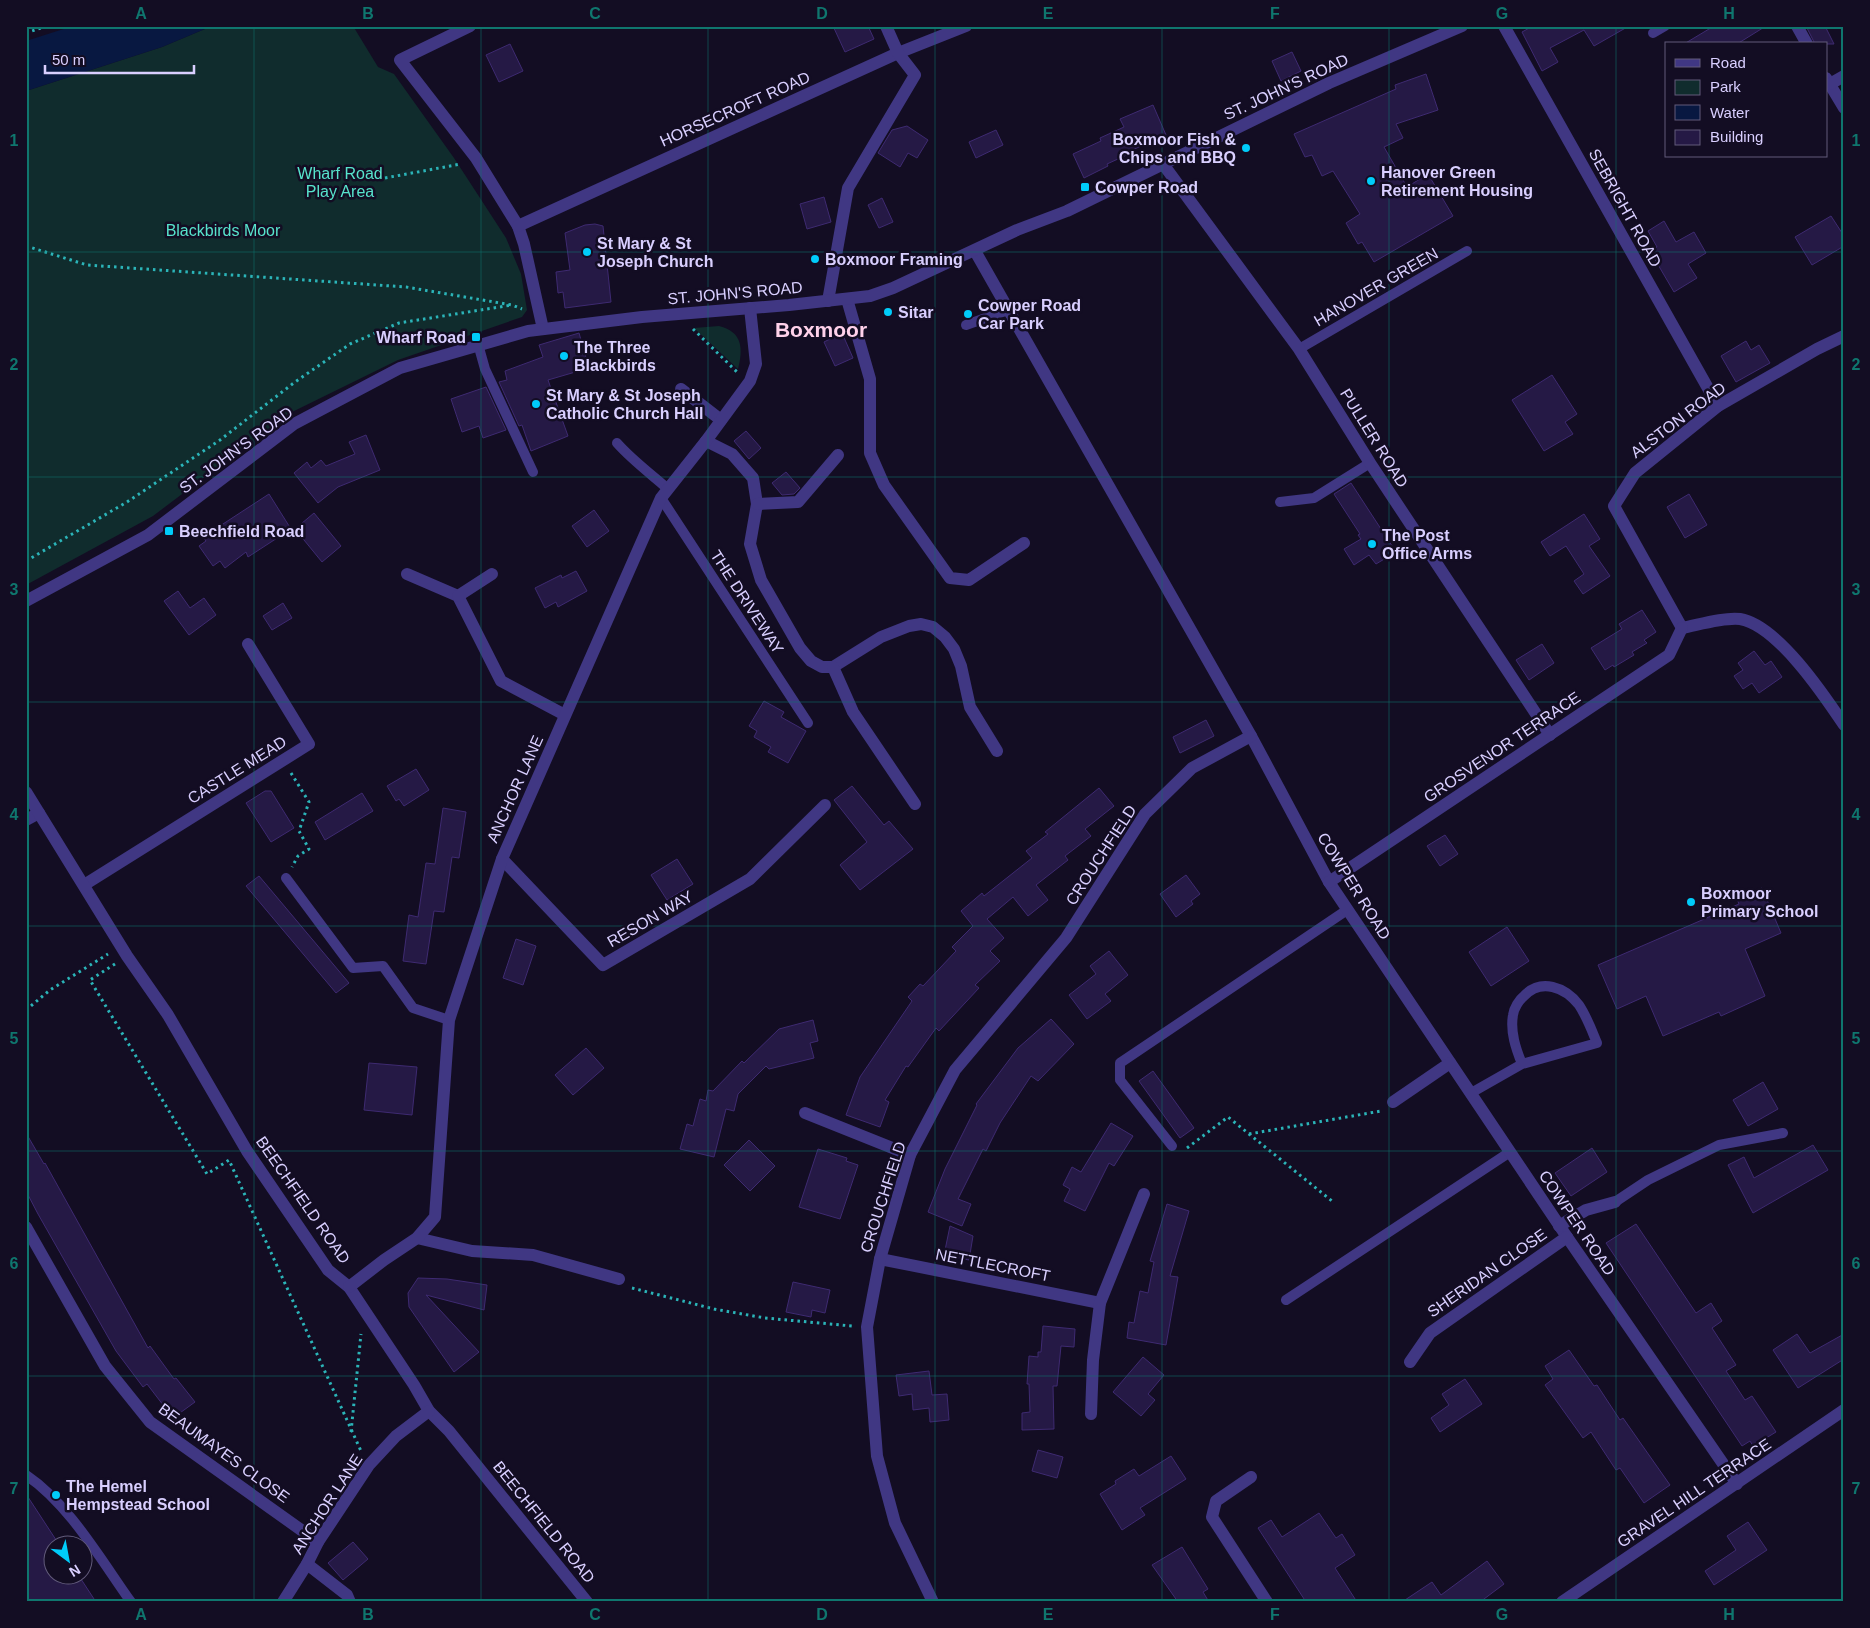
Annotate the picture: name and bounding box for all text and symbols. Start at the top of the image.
text: A [135,5,147,22]
text: B [362,5,374,22]
text: C [589,5,601,22]
text: D [816,5,828,22]
text: E [1043,5,1054,22]
text: F [1270,5,1280,22]
text: G [1496,5,1508,22]
text: H [1723,5,1735,22]
scale bar [45,42,194,74]
legend [1665,42,1828,158]
text: 50 m [52,51,85,68]
street label: ST. JOHN'S ROAD [1221,51,1351,123]
text: Road [1710,54,1746,71]
street label: HORSECROFT ROAD [657,68,813,150]
text: Park [1710,78,1741,95]
text: Water [1710,104,1749,121]
text: Building [1710,128,1763,145]
place label: Boxmoor Fish & Chips and BBQ [1112,131,1236,166]
text: 1 [10,132,19,149]
text: 1 [1852,132,1861,149]
marker: Boxmoor Fish & Chips and BBQ [1240,142,1252,154]
street label: SEBRIGHT ROAD [1586,146,1664,270]
place label: Hanover Green Retirement Housing [1381,164,1533,199]
park label: Wharf Road Play Area [297,165,383,200]
marker: Hanover Green Retirement Housing [1365,175,1377,187]
place label: Cowper Road [1095,179,1198,196]
marker: Cowper Road [1079,181,1091,193]
park label: Blackbirds Moor [166,222,281,239]
place label: St Mary & St Joseph Church [597,235,713,270]
street label: HANOVER GREEN [1311,245,1441,329]
marker: St Mary & St Joseph Church [581,246,593,258]
place label: Boxmoor Framing [825,251,963,268]
marker: Boxmoor Framing [809,253,821,265]
street label: ST. JOHN'S ROAD [667,279,803,307]
place label: Cowper Road Car Park [978,297,1081,332]
place label: Sitar [898,304,934,321]
marker: Sitar [882,306,894,318]
marker: Cowper Road Car Park [962,308,974,320]
district label: Boxmoor [775,318,867,341]
place label: Wharf Road [376,329,466,346]
marker: Wharf Road [470,331,482,343]
place label: The Three Blackbirds [574,339,656,374]
marker: The Three Blackbirds [558,350,570,362]
text: 2 [10,356,19,373]
text: 2 [1852,356,1861,373]
street label: ALSTON ROAD [1627,379,1729,461]
street label: PULLER ROAD [1337,386,1411,490]
place label: St Mary & St Joseph Catholic Church Hall [546,387,703,422]
marker: St Mary & St Joseph Catholic Church Hall [530,398,542,410]
street label: ST. JOHN'S ROAD [176,403,296,497]
place label: Beechfield Road [179,523,304,540]
marker: Beechfield Road [163,525,175,537]
place label: The Post Office Arms [1382,527,1472,562]
marker: The Post Office Arms [1366,538,1378,550]
street label: THE DRIVEWAY [707,547,787,657]
text: 3 [10,581,19,598]
text: 3 [1852,581,1861,598]
street label: GROSVENOR TERRACE [1421,688,1583,806]
street label: CASTLE MEAD [185,733,289,807]
street label: ANCHOR LANE [484,733,546,845]
street label: CROUCHFIELD [1062,802,1140,908]
text: 4 [10,806,19,823]
text: 4 [1852,806,1861,823]
street label: COWPER ROAD [1314,829,1394,943]
place label: Boxmoor Primary School [1701,885,1818,920]
street label: RESON WAY [604,887,696,950]
marker: Boxmoor Primary School [1685,896,1697,908]
text: 5 [10,1030,19,1047]
text: 5 [1852,1030,1861,1047]
street label: BEECHFIELD ROAD [253,1133,353,1267]
street label: CROUCHFIELD [857,1139,909,1255]
street label: COWPER ROAD [1536,1167,1618,1279]
street label: SHERIDAN CLOSE [1424,1225,1550,1321]
street label: NETTLECROFT [934,1246,1052,1284]
text: 6 [10,1255,19,1272]
text: 6 [1852,1255,1861,1272]
street label: BEAUMAYES CLOSE [155,1400,293,1506]
street label: GRAVEL HILL TERRACE [1614,1435,1774,1551]
street label: ANCHOR LANE [288,1451,366,1557]
street label: BEECHFIELD ROAD [490,1458,598,1586]
place label: The Hemel Hempstead School [66,1478,210,1513]
text: 7 [10,1480,19,1497]
text: 7 [1852,1480,1861,1497]
marker: The Hemel Hempstead School [50,1489,62,1501]
north arrow [42,1536,92,1586]
text: N [66,1562,83,1580]
text: A [135,1606,147,1623]
text: B [362,1606,374,1623]
text: C [589,1606,601,1623]
text: D [816,1606,828,1623]
text: E [1043,1606,1054,1623]
text: F [1270,1606,1280,1623]
text: G [1496,1606,1508,1623]
text: H [1723,1606,1735,1623]

